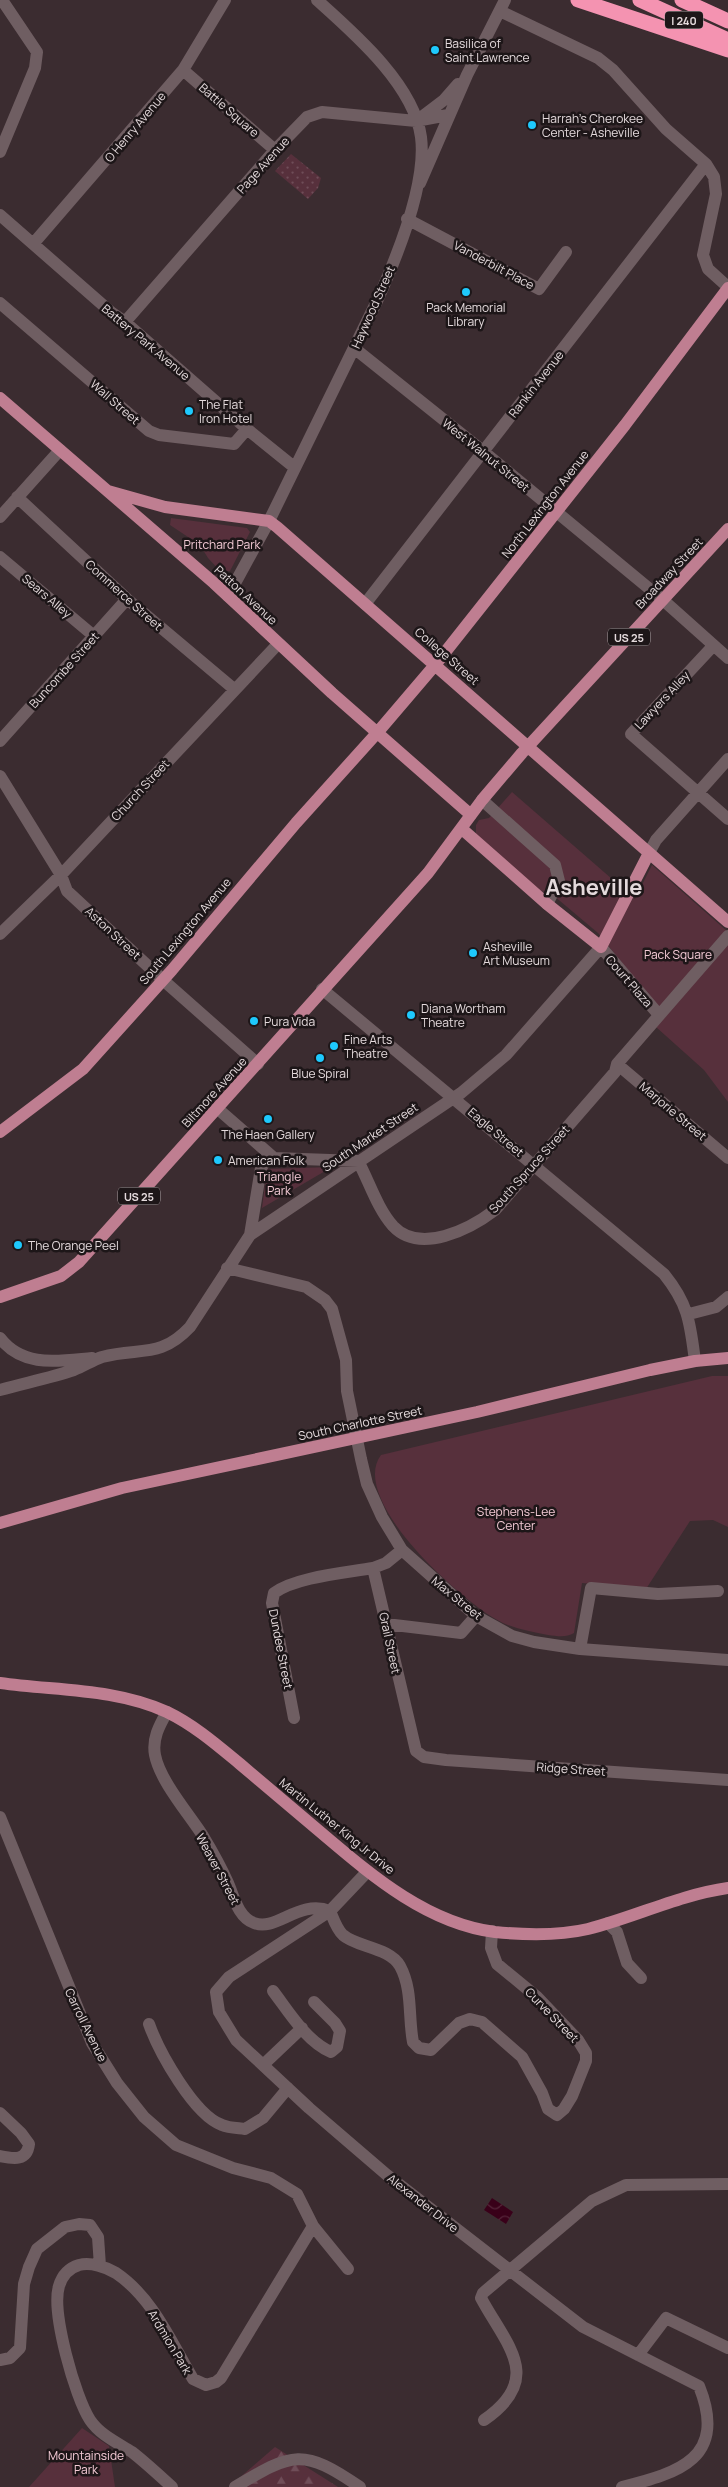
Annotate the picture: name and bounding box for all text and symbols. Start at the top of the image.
road number: I 240 [665,12,703,28]
place label: Basilica of Saint Lawrence [445,35,530,66]
marker: Basilica of Saint Lawrence [429,44,441,56]
street label: Battle Square [195,79,263,141]
street label: O Henry Avenue [100,88,170,166]
place label: Harrah's Cherokee Center - Asheville [542,110,643,141]
marker: Harrah's Cherokee Center - Asheville [526,119,538,131]
street label: Page Avenue [233,133,293,197]
street label: Vanderbilt Place [451,237,537,293]
street label: Haywood Street [347,263,399,351]
marker: Pack Memorial Library [460,286,472,298]
place label: Pack Memorial Library [426,299,506,330]
street label: Battery Park Avenue [98,300,194,384]
street label: Rankin Avenue [504,347,568,421]
street label: Wall Street [87,376,144,428]
place label: The Flat Iron Hotel [199,396,252,427]
marker: The Flat Iron Hotel [183,405,195,417]
street label: West Walnut Street [439,414,533,496]
street label: North Lexington Avenue [498,447,592,561]
street label: Broadway Street [632,534,707,612]
park label: Pritchard Park [183,536,262,553]
street label: Commerce Street [82,556,166,634]
street label: Patton Avenue [211,561,281,629]
street label: Sears Alley [18,570,76,622]
street label: College Street [411,623,483,689]
street label: Buncombe Street [25,628,103,712]
road number: US 25 [608,628,650,646]
street label: Lawyers Alley [631,667,694,733]
street label: Church Street [107,755,173,824]
district label: Asheville [545,872,643,902]
street label: South Lexington Avenue [135,874,235,988]
street label: Aston Street [81,903,145,963]
place label: Asheville Art Museum [483,938,550,969]
park label: Pack Square [644,946,712,963]
marker: Asheville Art Museum [467,947,479,959]
street label: Court Plaza [602,951,656,1011]
place label: Diana Wortham Theatre [421,1000,505,1031]
marker: Diana Wortham Theatre [405,1009,417,1021]
place label: Pura Vida [264,1013,315,1030]
marker: Pura Vida [248,1015,260,1027]
place label: Fine Arts Theatre [344,1031,392,1062]
marker: Fine Arts Theatre [328,1040,340,1052]
marker: Blue Spiral [314,1052,326,1064]
street label: Biltmore Avenue [178,1053,250,1131]
place label: Blue Spiral [291,1065,349,1082]
street label: Marjorie Street [636,1078,710,1144]
street label: South Market Street [319,1098,421,1175]
street label: Eagle Street [464,1104,528,1161]
marker: The Haen Gallery [262,1113,274,1125]
street label: South Spruce Street [485,1121,573,1217]
place label: The Haen Gallery [221,1126,315,1143]
place label: American Folk [228,1152,305,1169]
marker: American Folk [212,1154,224,1166]
park label: Triangle Park [257,1168,301,1199]
road number: US 25 [118,1188,160,1204]
place label: The Orange Peel [28,1237,119,1254]
marker: The Orange Peel [12,1239,24,1251]
street label: South Charlotte Street [297,1402,424,1444]
park label: Stephens-Lee Center [477,1503,555,1534]
street label: Max Street [428,1572,486,1624]
street label: Dundee Street [265,1608,297,1691]
street label: Grail Street [375,1611,405,1676]
street label: Ridge Street [536,1758,606,1780]
street label: Martin Luther King Jr Drive [276,1774,398,1878]
street label: Weaver Street [192,1830,244,1908]
street label: Curve Street [521,1984,583,2046]
street label: Carroll Avenue [61,1985,111,2065]
street label: Alexander Drive [384,2170,462,2236]
street label: Ardmion Park [144,2307,196,2378]
park label: Mountainside Park [48,2447,124,2478]

